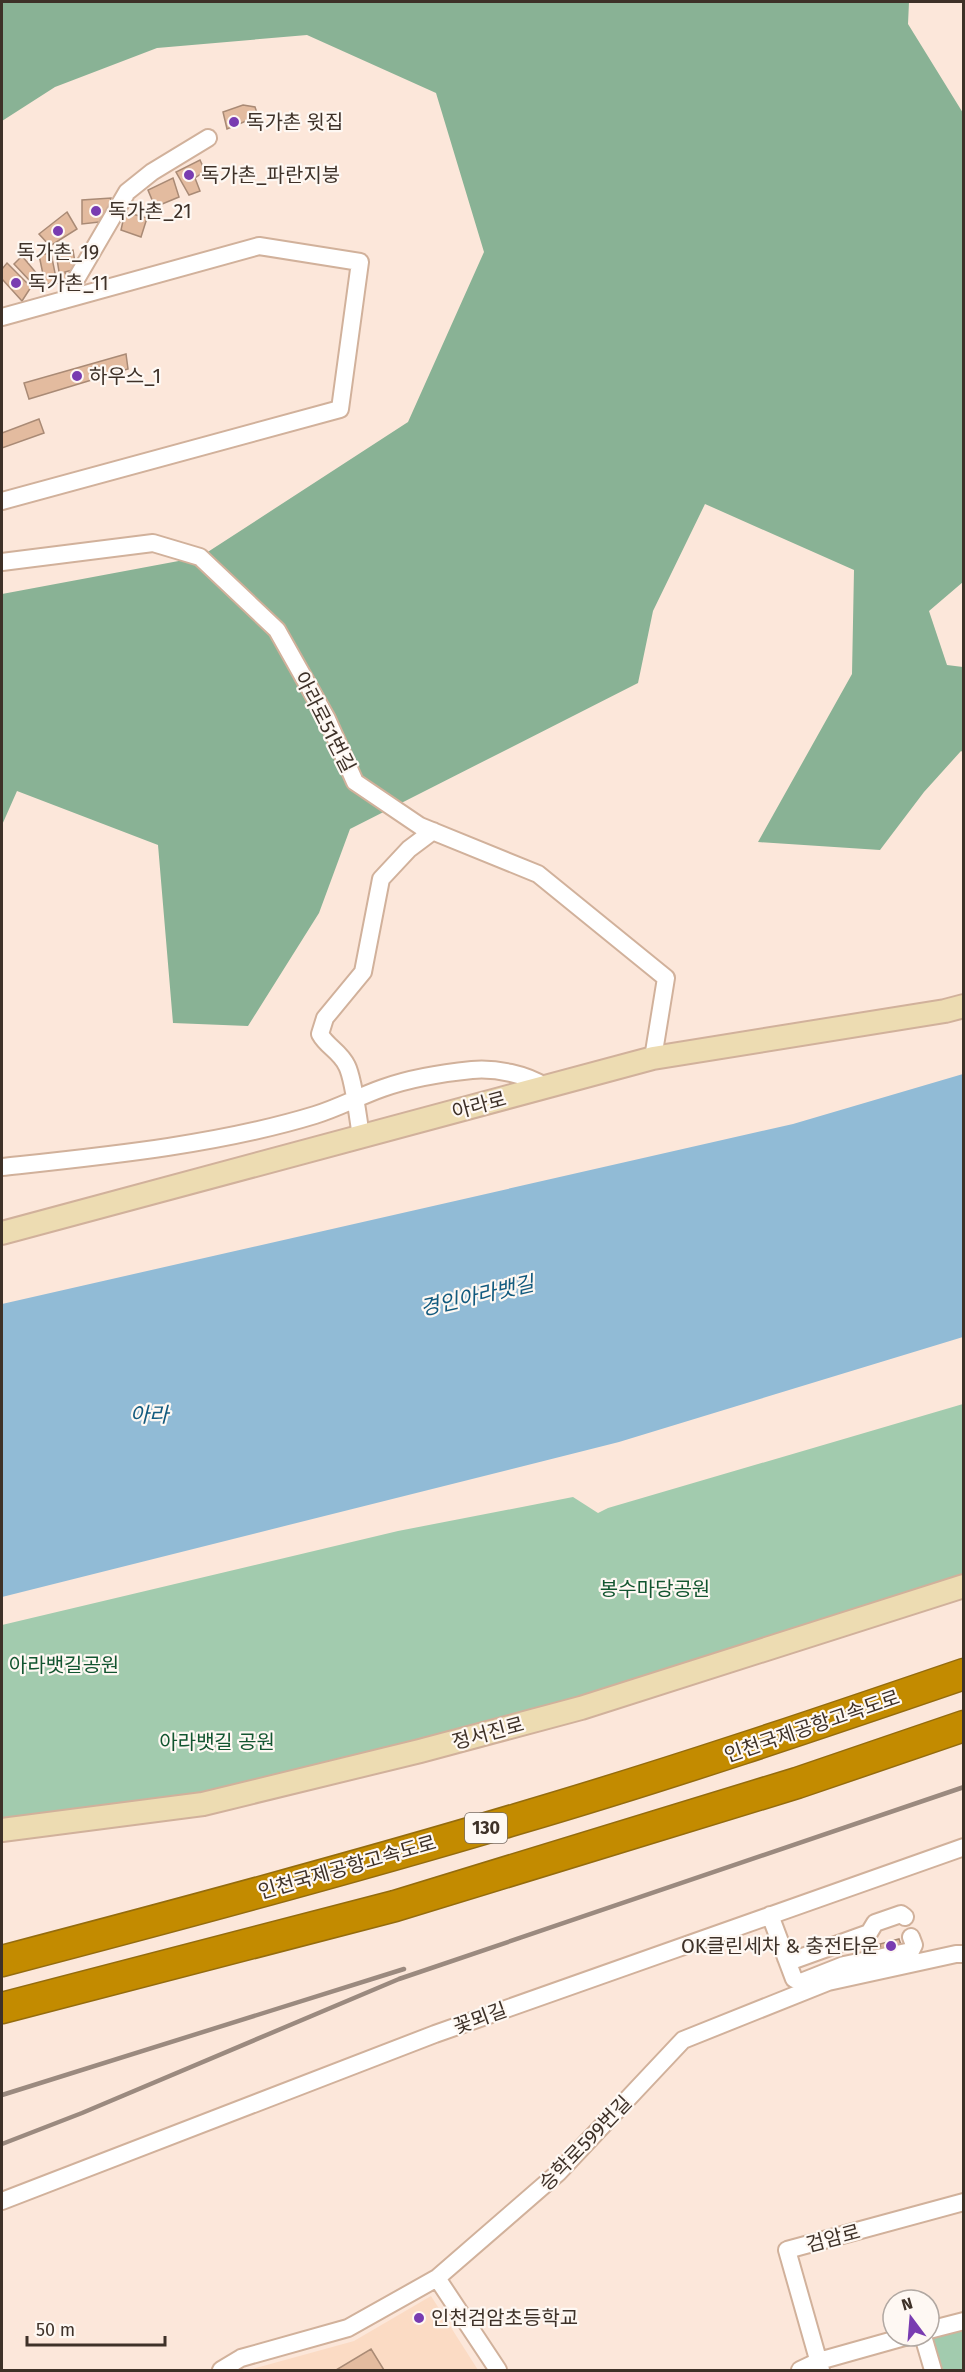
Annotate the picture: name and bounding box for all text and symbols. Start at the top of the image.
place label: 독가촌 윗집 [246,110,343,134]
marker: 독가촌 윗집 [227,115,241,129]
place label: 독가촌_파란지붕 [201,163,340,187]
marker: 독가촌_파란지붕 [182,168,196,182]
place label: 독가촌_21 [108,199,192,223]
marker: 독가촌_21 [89,204,103,218]
marker: 독가촌_19 [51,224,65,238]
place label: 독가촌_19 [17,240,99,264]
place label: 독가촌_11 [28,271,109,295]
marker: 독가촌_11 [9,276,23,290]
place label: 하우스_1 [89,364,161,388]
marker: 하우스_1 [70,369,84,383]
street label: 아라로51번길 [289,668,361,776]
street label: 아라로 [449,1086,509,1124]
water label: 경인아라뱃길 [418,1270,538,1322]
water label: 아라 [130,1402,171,1428]
park label: 봉수마당공원 [600,1577,710,1601]
park label: 아라뱃길공원 [9,1653,119,1677]
street label: 인천국제공항고속도로 [721,1685,903,1767]
street label: 정서진로 [449,1712,527,1754]
park label: 아라뱃길 공원 [159,1730,275,1754]
road number: 130 [465,1813,507,1843]
street label: 인천국제공항고속도로 [255,1830,439,1904]
place label: OK클린세차 & 충전타운 [681,1934,879,1958]
marker: OK클린세차 & 충전타운 [884,1939,898,1953]
street label: 꽃뫼길 [450,1997,510,2039]
street label: 승학로599번길 [534,2091,636,2195]
street label: 검암로 [803,2219,863,2257]
north arrow [881,2288,941,2348]
text: N [899,2293,915,2315]
place label: 인천검암초등학교 [431,2306,578,2330]
scale bar [27,2309,165,2347]
marker: 인천검암초등학교 [412,2311,426,2325]
text: 50 m [36,2319,75,2341]

